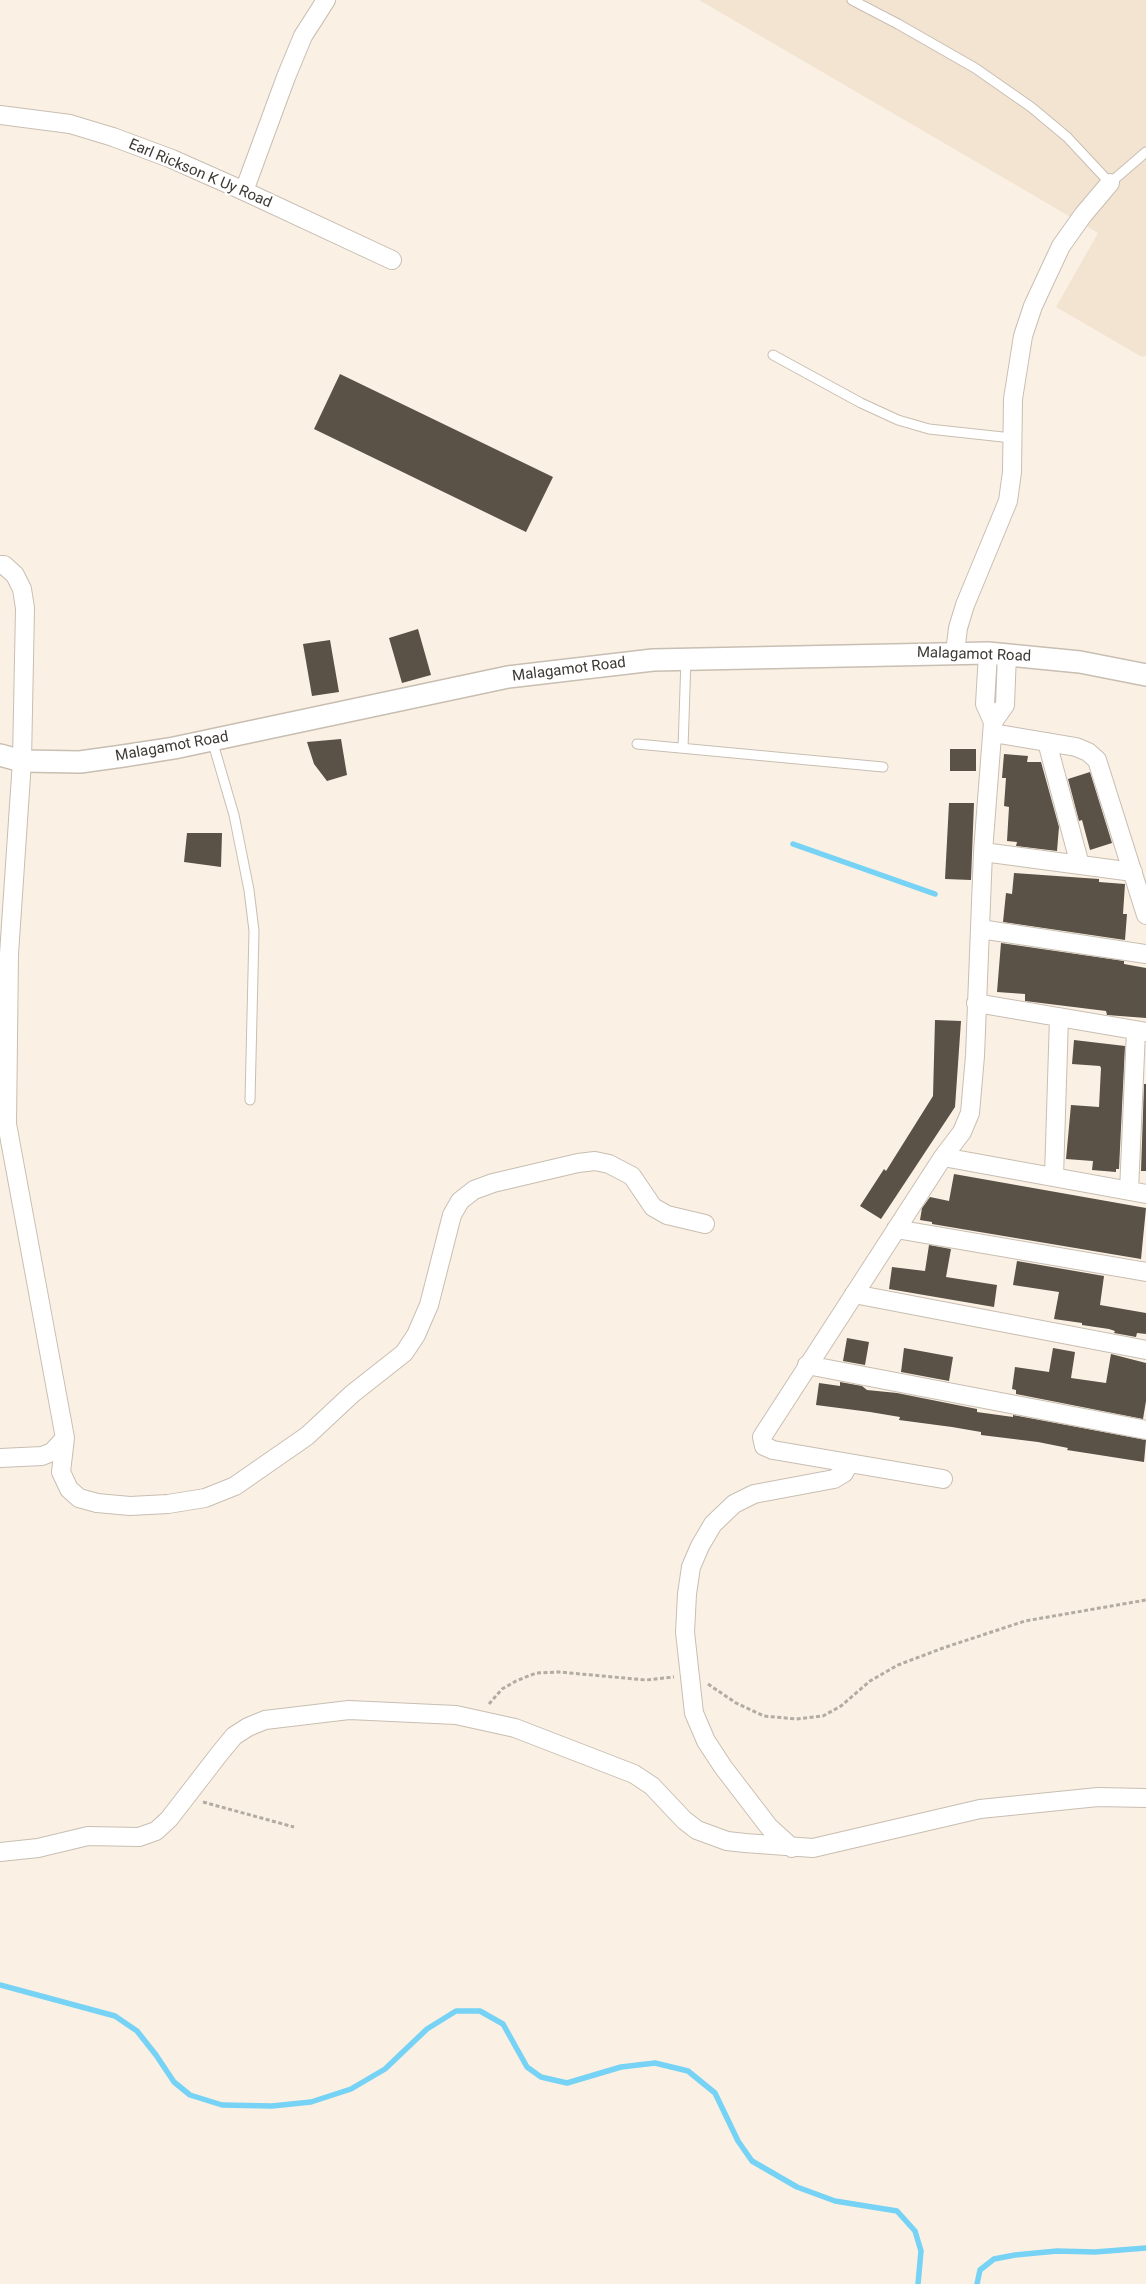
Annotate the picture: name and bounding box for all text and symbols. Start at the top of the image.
street label: Earl Rickson K Uy Road [126,136,274,212]
street label: Malagamot Road [917,644,1031,666]
street label: Malagamot Road [511,654,627,686]
street label: Malagamot Road [114,728,230,766]

